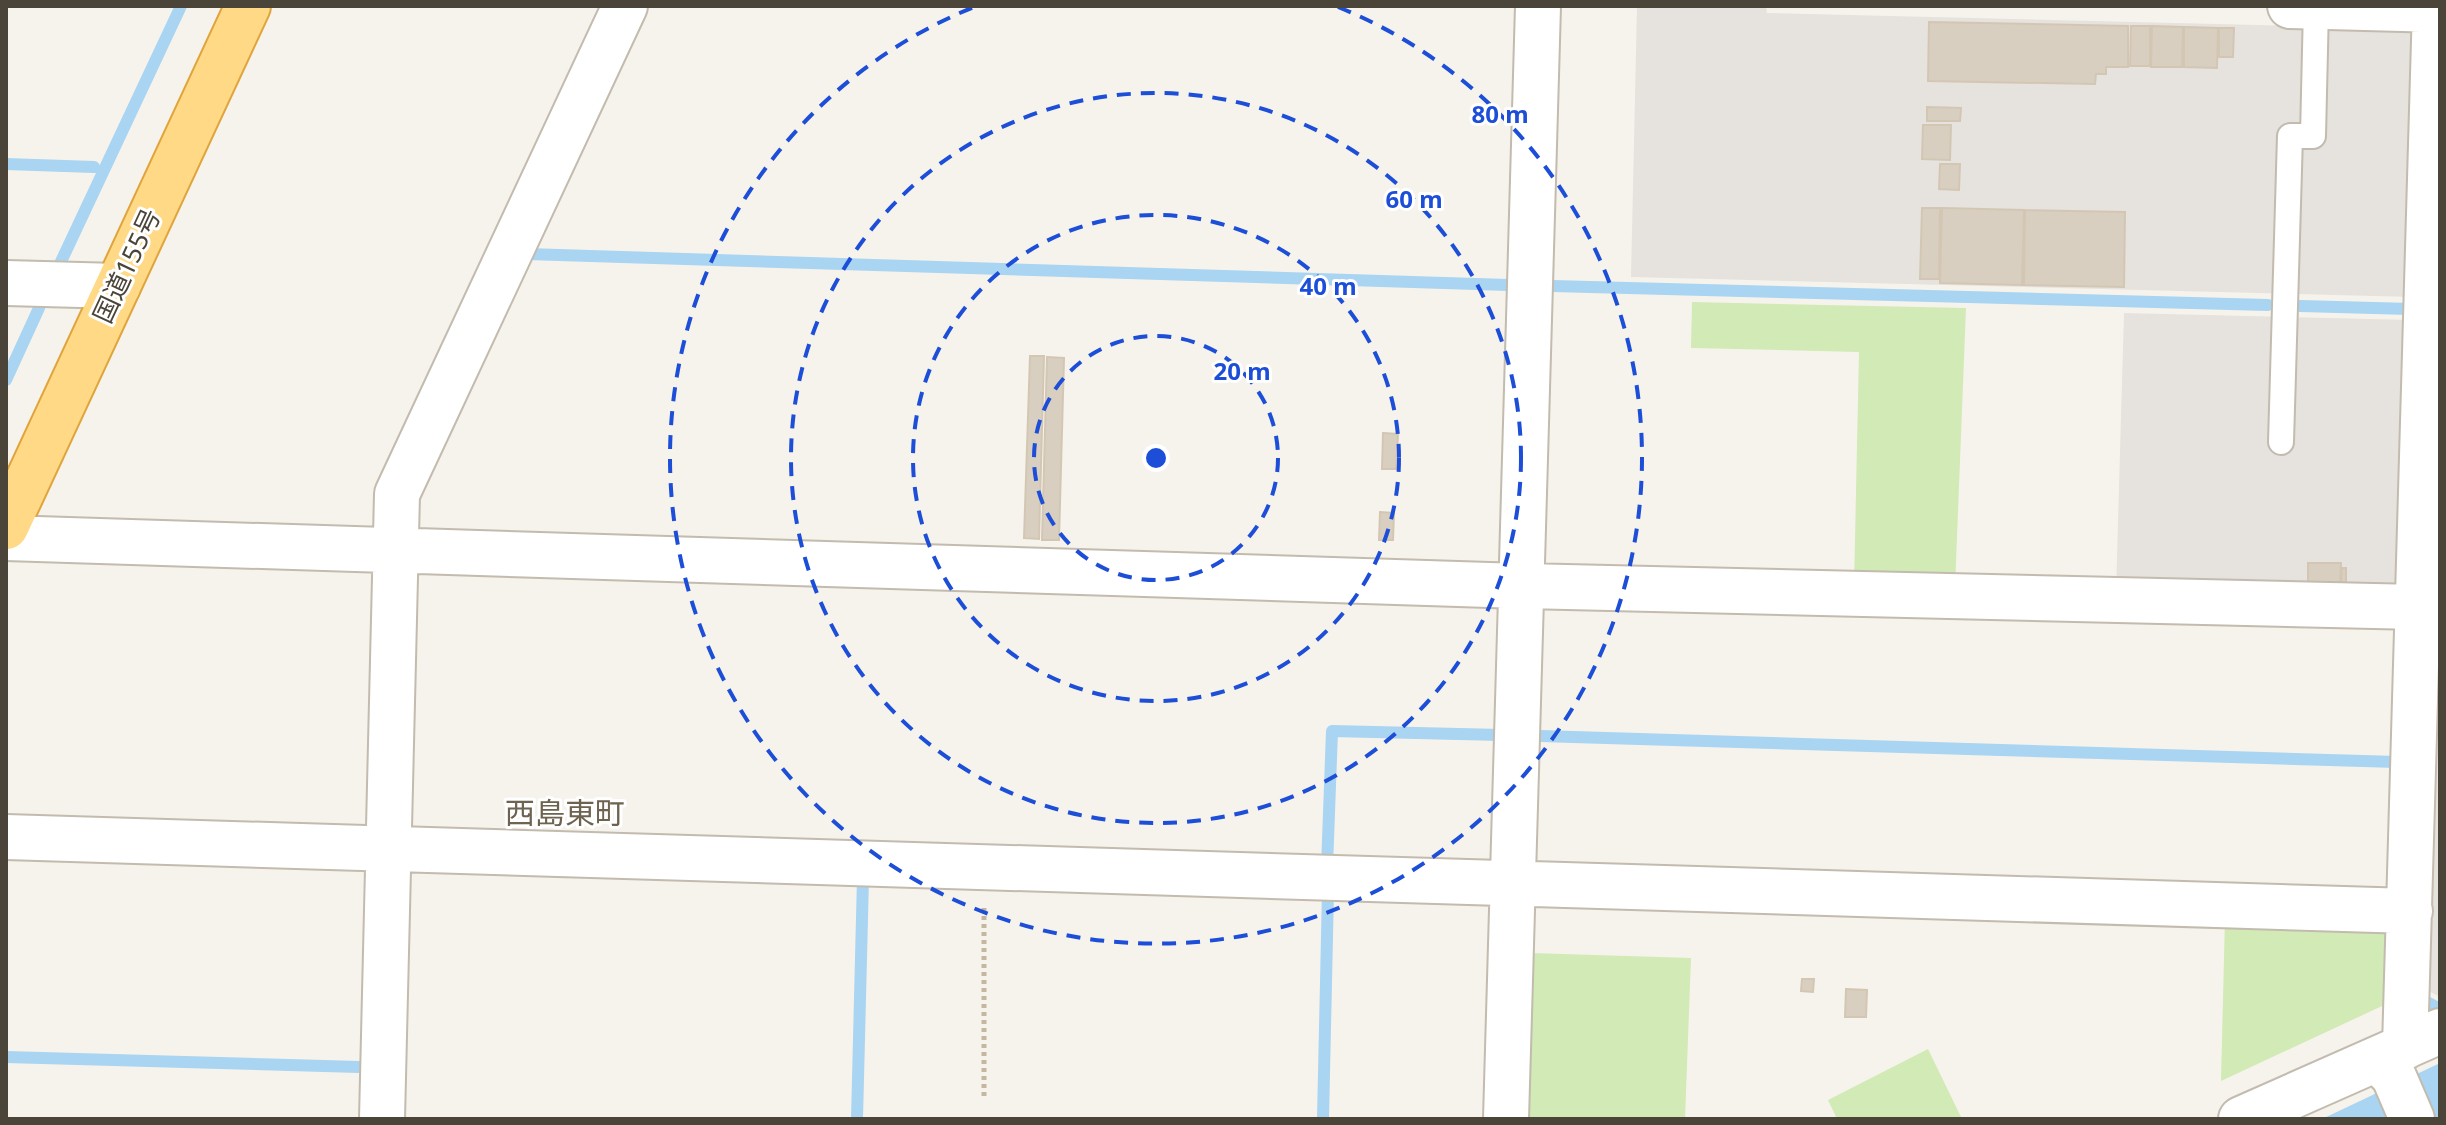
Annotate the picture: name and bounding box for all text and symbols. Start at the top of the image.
text: 80 m [1471,97,1529,130]
text: 60 m [1385,182,1443,215]
street label: 国道155号 [84,202,168,329]
text: 40 m [1299,269,1357,302]
text: 20 m [1213,354,1271,387]
centre of rings [1142,444,1170,472]
district label: 西島東町 [505,792,625,833]

